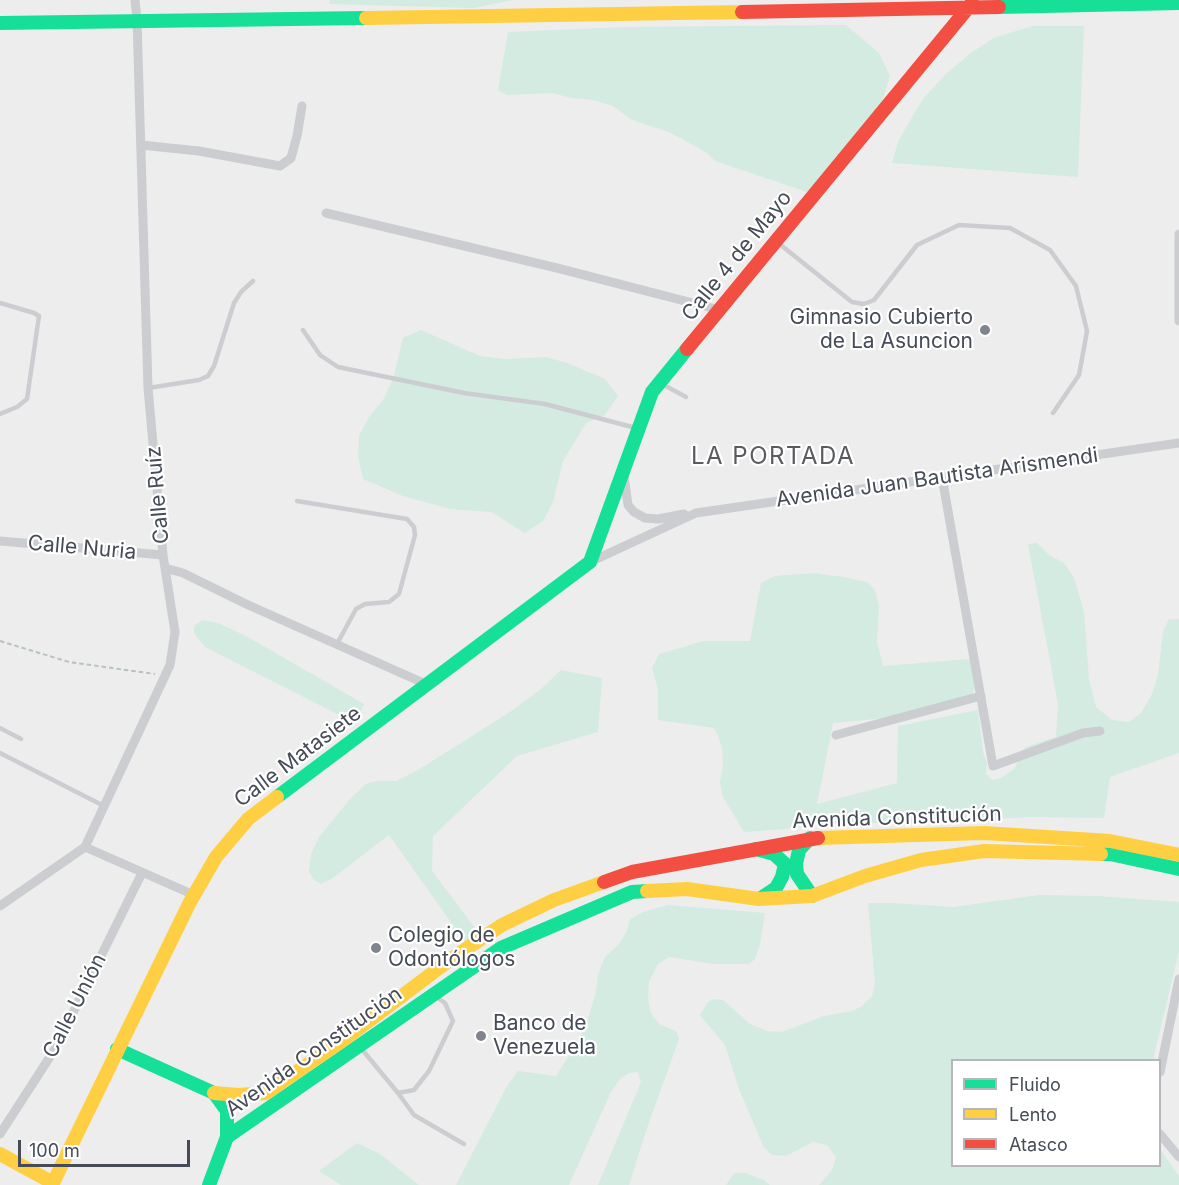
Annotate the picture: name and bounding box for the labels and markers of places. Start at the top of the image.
place label: Gimnasio Cubierto de La Asuncion [790,305,973,355]
marker: Gimnasio Cubierto de La Asuncion [978,323,992,337]
place label: Colegio de Odontólogos [388,923,515,973]
marker: Colegio de Odontólogos [369,941,383,955]
place label: Banco de Venezuela [493,1011,596,1061]
marker: Banco de Venezuela [474,1029,488,1043]

